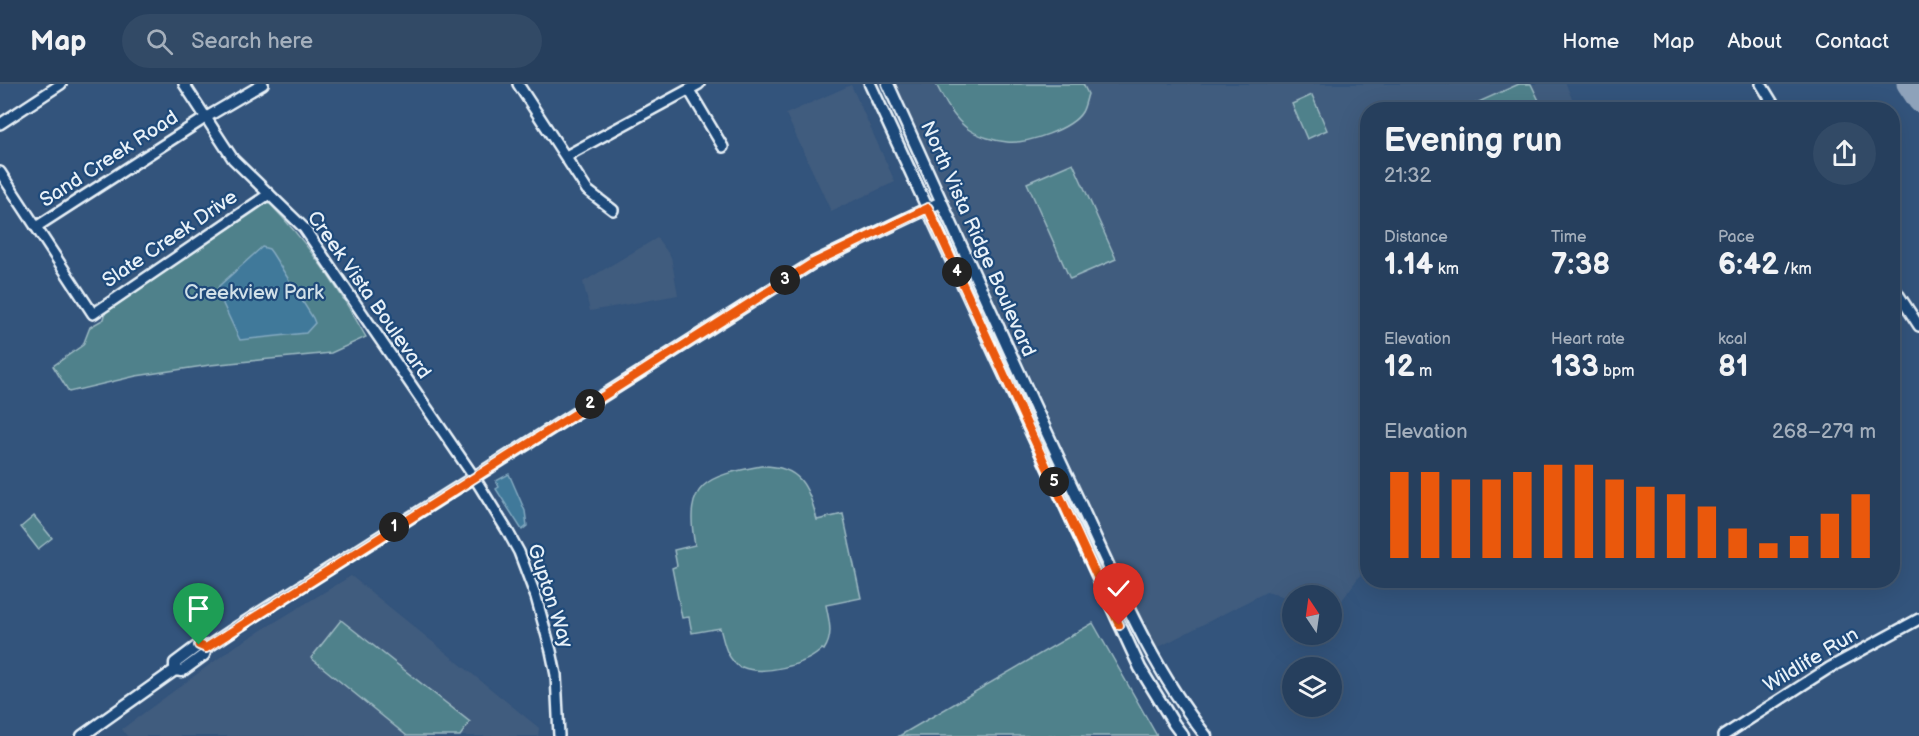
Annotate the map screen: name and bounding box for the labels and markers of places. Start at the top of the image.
pin: 4 [942,257,972,287]
pin: 3 [770,265,800,295]
pin: 2 [575,389,605,419]
pin: 5 [1039,467,1069,497]
pin: 1 [379,512,409,542]
pin [1093,563,1144,625]
pin [173,583,224,645]

